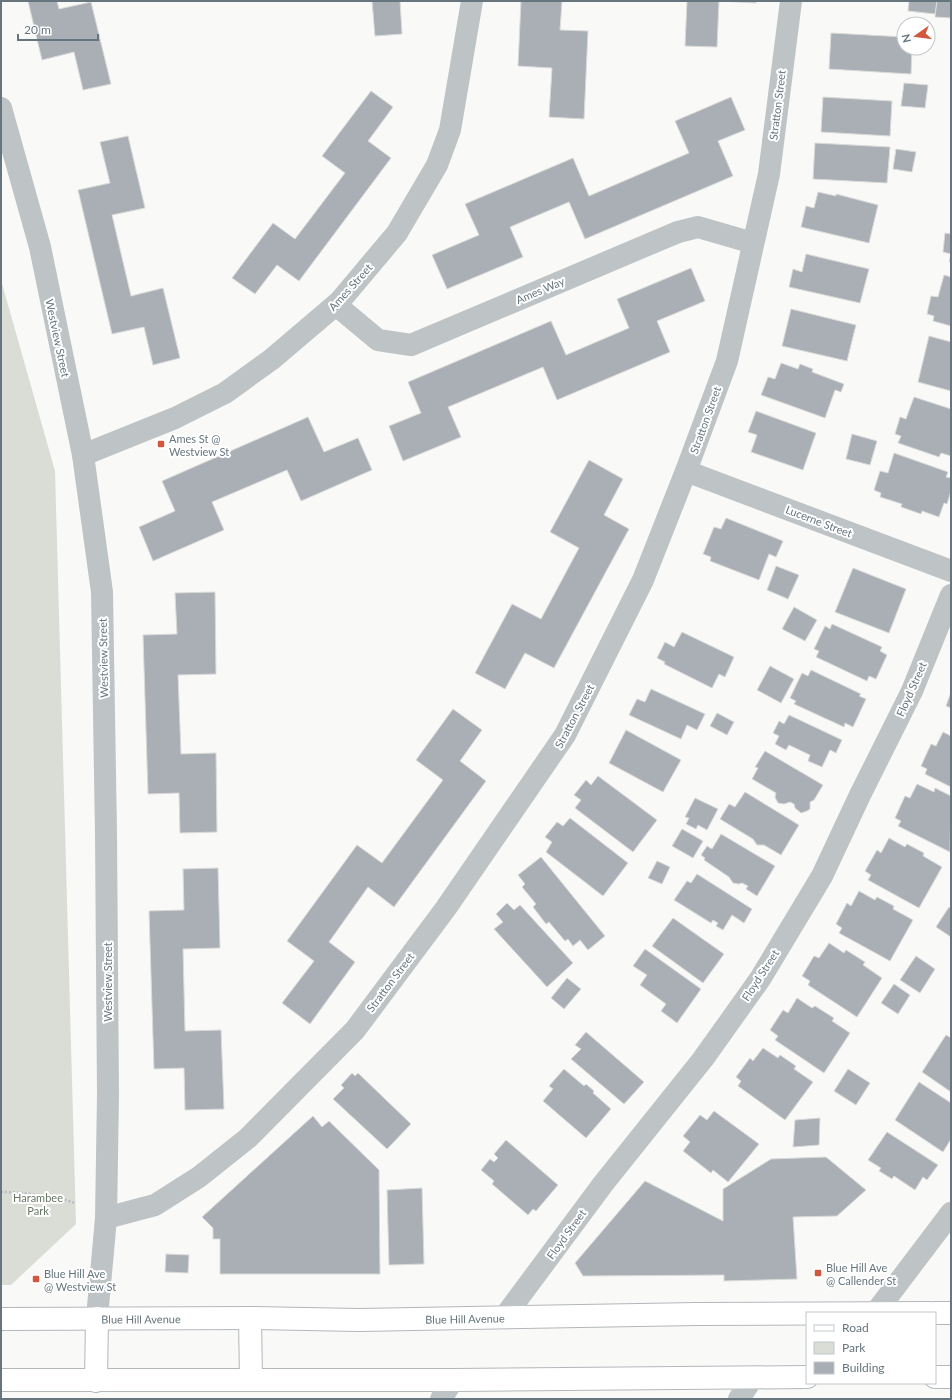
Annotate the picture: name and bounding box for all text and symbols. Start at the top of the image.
scale bar [18,16,98,42]
north arrow [896,16,936,56]
text: 20 m [24,22,51,37]
text: N [898,33,913,44]
street label: Stratton Street [766,69,788,141]
street label: Ames Street [325,261,375,313]
street label: Ames Way [514,274,567,306]
street label: Westview Street [43,298,73,378]
street label: Stratton Street [687,385,723,455]
place label: Ames St @ Westview St [169,432,229,458]
marker: Ames St @ Westview St [156,439,166,449]
street label: Lucerne Street [784,502,854,540]
street label: Westview Street [96,618,110,698]
street label: Floyd Street [893,660,929,718]
street label: Stratton Street [552,682,596,750]
street label: Westview Street [101,942,114,1022]
street label: Floyd Street [739,947,781,1003]
street label: Stratton Street [364,950,416,1014]
park label: Harambee Park [13,1191,63,1217]
street label: Floyd Street [544,1207,588,1261]
place label: Blue Hill Ave @ Callender St [826,1261,896,1287]
place label: Blue Hill Ave @ Westview St [44,1267,116,1293]
marker: Blue Hill Ave @ Callender St [813,1268,823,1278]
marker: Blue Hill Ave @ Westview St [31,1274,41,1284]
street label: Blue Hill Avenue [425,1311,505,1325]
street label: Blue Hill Avenue [101,1312,181,1325]
legend [806,1312,936,1384]
text: Road [842,1320,869,1335]
text: Park [842,1340,866,1355]
text: Building [842,1360,885,1375]

